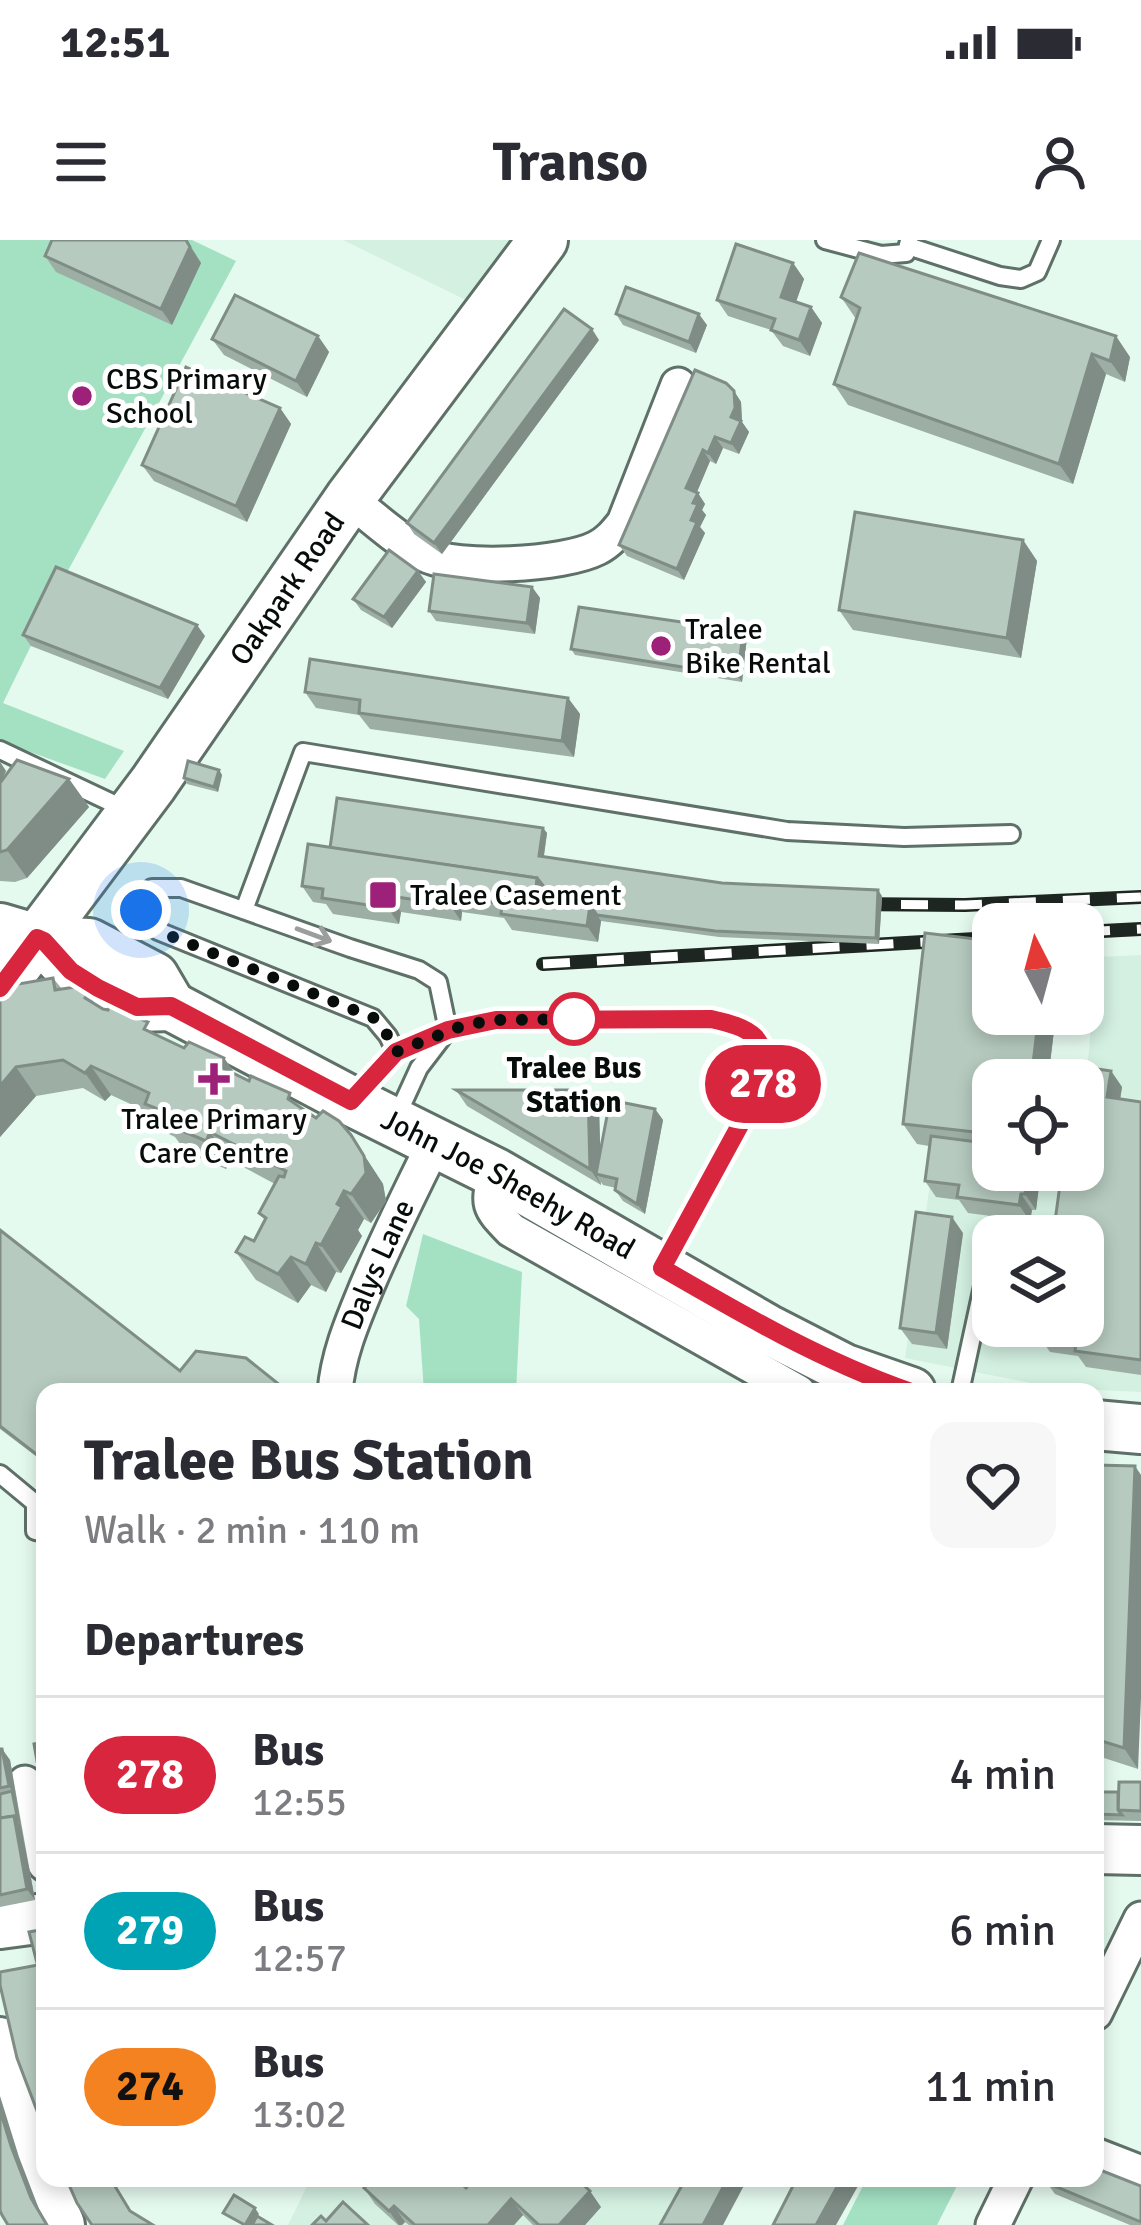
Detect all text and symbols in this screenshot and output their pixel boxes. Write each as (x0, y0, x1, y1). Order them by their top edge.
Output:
text: 12:51 (60, 15, 170, 70)
icon: menu (48, 129, 114, 195)
text: Transo (493, 129, 648, 196)
icon: person (1027, 129, 1093, 195)
place label: CBS Primary School (106, 361, 267, 432)
marker: CBS Primary School (69, 383, 95, 409)
street label: Oakpark Road (222, 505, 353, 673)
place label: Tralee Bike Rental (685, 611, 831, 682)
marker: Tralee Bike Rental (648, 633, 674, 659)
place label: Tralee Casement (410, 877, 622, 914)
marker: Tralee Casement (367, 879, 399, 911)
your location (111, 880, 171, 940)
north arrow (972, 903, 1104, 1035)
map controls (972, 903, 1104, 1347)
one-way arrow (294, 926, 331, 947)
marker: Tralee Bus Station (549, 994, 599, 1044)
line badge: 278 (694, 1045, 832, 1123)
place label: Tralee Bus Station (507, 1050, 641, 1121)
text: 278 (729, 1058, 797, 1109)
button: locate (972, 1059, 1104, 1191)
marker: Tralee Primary Care Centre (198, 1063, 230, 1095)
place label: Tralee Primary Care Centre (121, 1101, 307, 1172)
street label: John Joe Sheehy Road (375, 1101, 641, 1268)
street label: Dalys Lane (333, 1194, 423, 1335)
button: layers (972, 1215, 1104, 1347)
button: heart (930, 1422, 1056, 1548)
text: Tralee Bus Station (84, 1425, 534, 1496)
text: Walk · 2 min · 110 m (84, 1506, 420, 1554)
text: Departures (84, 1613, 304, 1668)
text: Bus (252, 1723, 324, 1778)
text: 4 min (949, 1747, 1056, 1802)
text: 278 (116, 1749, 184, 1800)
text: 12:55 (252, 1778, 347, 1826)
text: Bus (252, 1879, 324, 1934)
text: 6 min (949, 1903, 1056, 1958)
text: 279 (116, 1905, 184, 1956)
text: 12:57 (252, 1934, 347, 1982)
text: Bus (252, 2035, 324, 2090)
text: 11 min (925, 2059, 1056, 2114)
text: 274 (116, 2061, 184, 2112)
text: 13:02 (252, 2090, 347, 2138)

